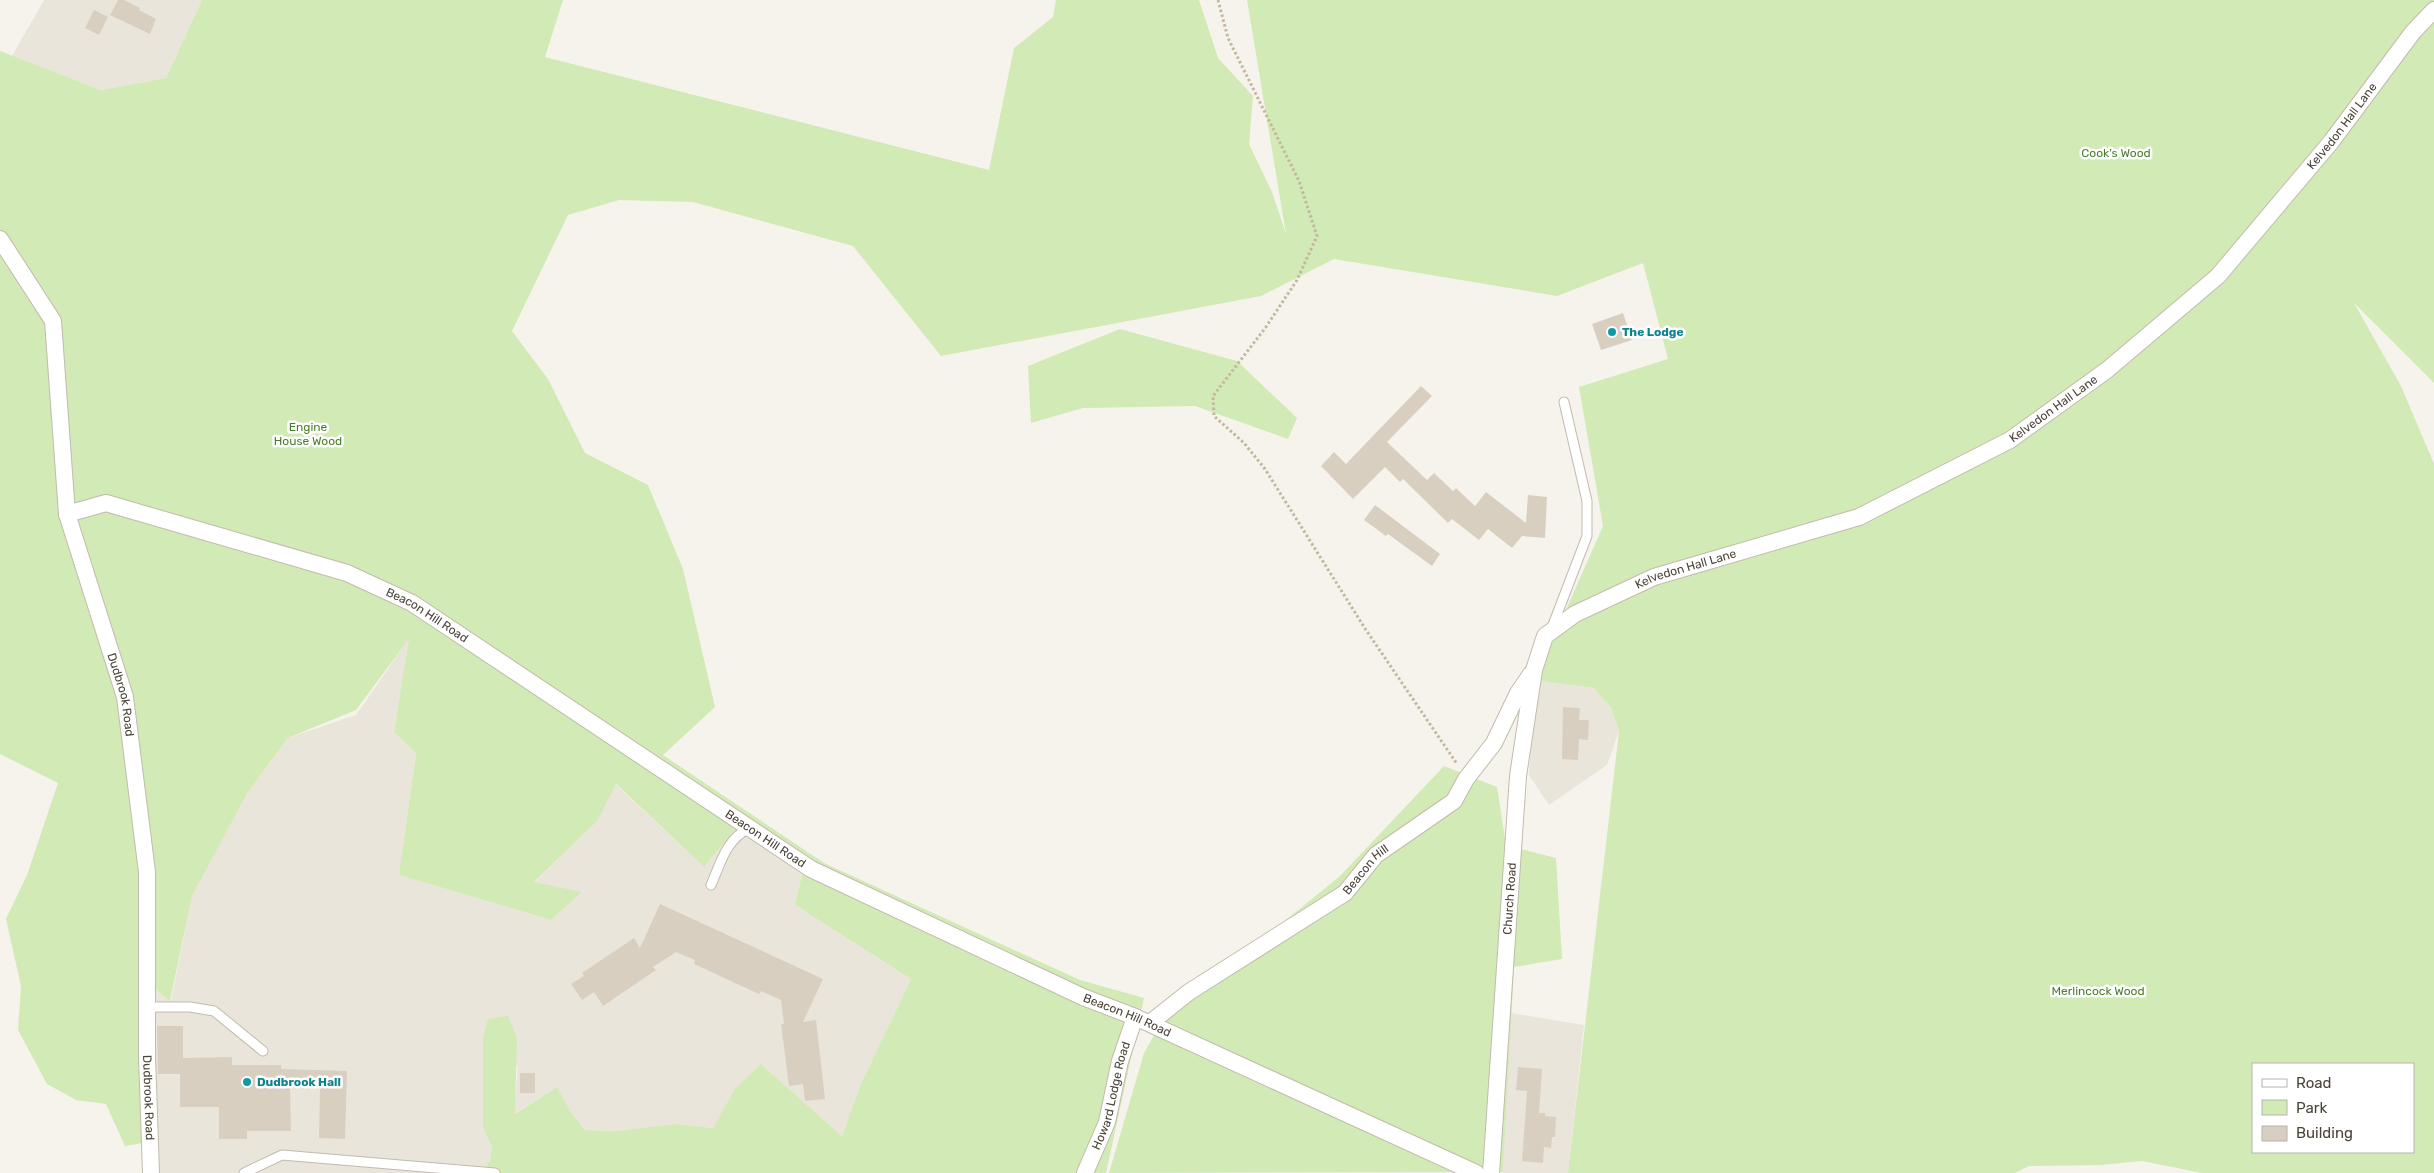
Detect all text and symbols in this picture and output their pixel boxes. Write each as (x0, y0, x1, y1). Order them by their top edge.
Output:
street label: Kelvedon Hall Lane (2304, 80, 2380, 172)
park label: Cook's Wood (2081, 146, 2151, 160)
place label: The Lodge (1622, 325, 1684, 339)
marker: The Lodge (1606, 326, 1618, 338)
street label: Kelvedon Hall Lane (2007, 372, 2101, 445)
park label: Engine House Wood (274, 420, 342, 448)
street label: Kelvedon Hall Lane (1633, 546, 1738, 592)
street label: Beacon Hill Road (384, 585, 471, 645)
street label: Dudbrook Road (104, 651, 137, 737)
street label: Beacon Hill Road (723, 807, 808, 871)
street label: Beacon Hill (1340, 841, 1391, 897)
street label: Church Road (1500, 862, 1519, 935)
park label: Merlincock Wood (2051, 984, 2145, 998)
street label: Beacon Hill Road (1081, 991, 1173, 1040)
street label: Howard Lodge Road (1089, 1040, 1133, 1152)
street label: Dudbrook Road (140, 1055, 157, 1140)
legend (2252, 1063, 2414, 1153)
text: Road (2296, 1074, 2332, 1092)
place label: Dudbrook Hall (257, 1075, 341, 1089)
marker: Dudbrook Hall (241, 1076, 253, 1088)
text: Park (2296, 1099, 2327, 1117)
text: Building (2296, 1124, 2353, 1142)

